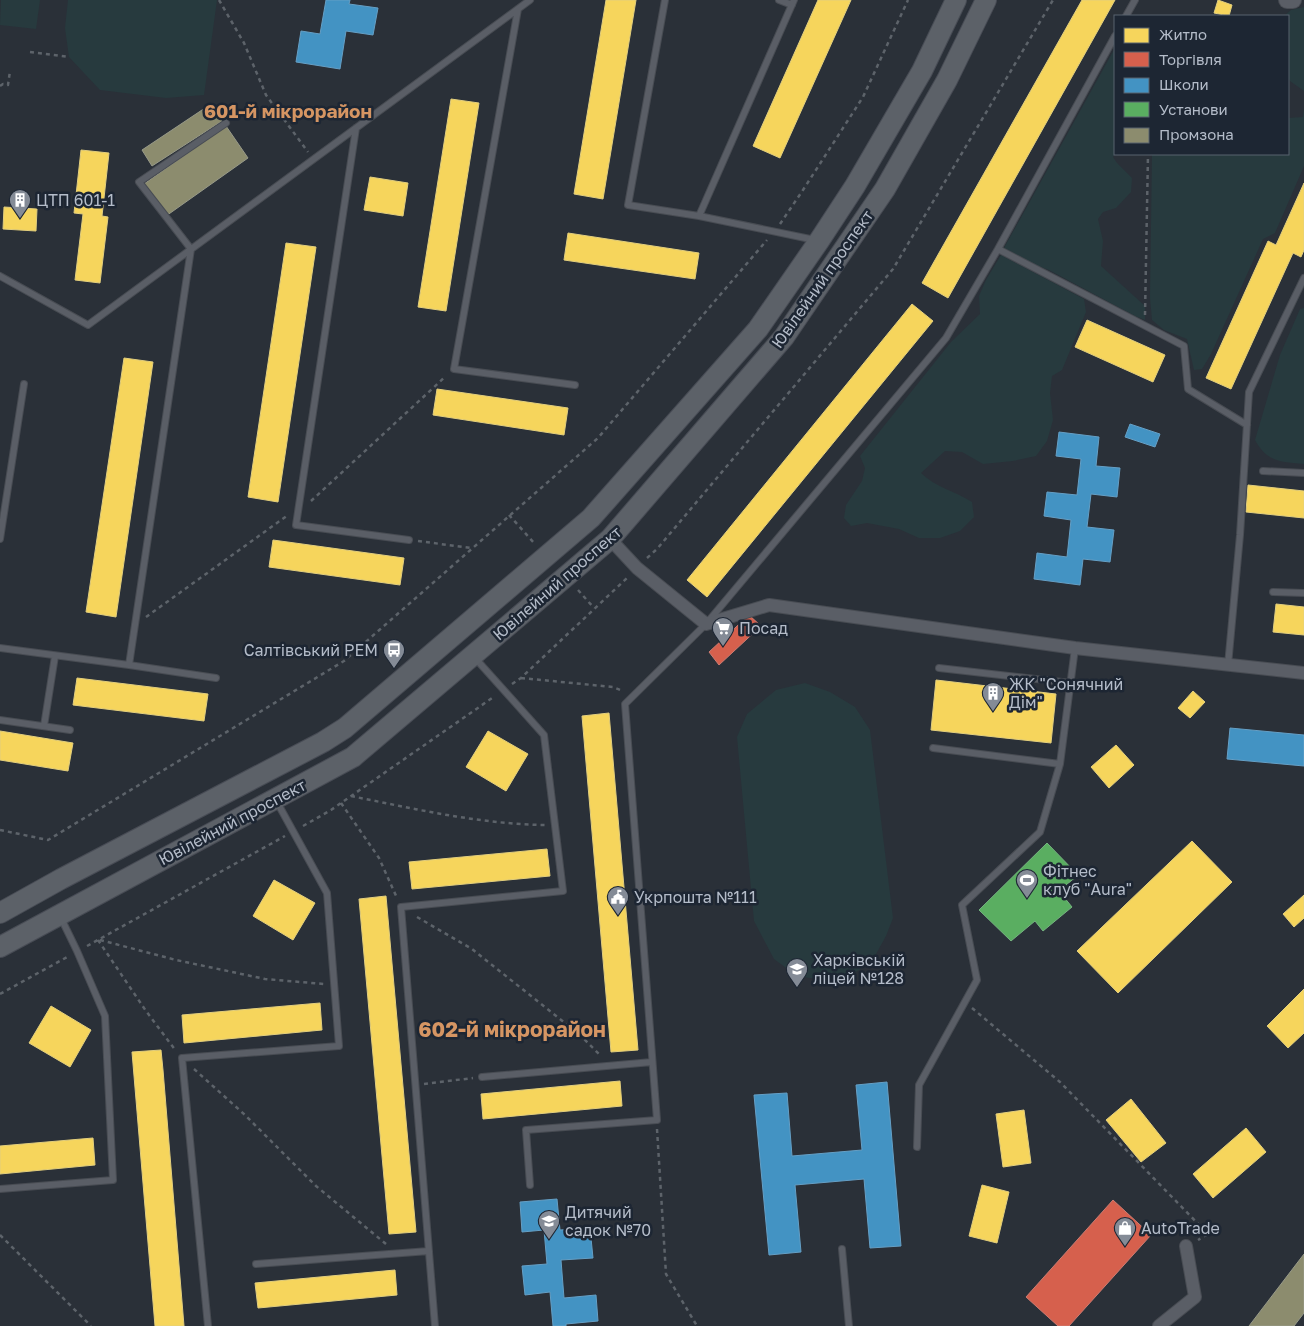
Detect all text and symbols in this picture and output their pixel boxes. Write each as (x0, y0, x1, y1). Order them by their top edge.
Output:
legend (1114, 15, 1289, 155)
text: Житло (1159, 25, 1207, 43)
text: Торгівля (1159, 50, 1222, 68)
text: Школи (1159, 75, 1209, 93)
district label: 601-й мікрорайон (204, 99, 372, 122)
text: Установи (1159, 100, 1228, 118)
text: Промзона (1159, 125, 1234, 143)
building icon: ЦТП 601-1 (8, 188, 32, 219)
place label: ЦТП 601-1 (36, 190, 115, 210)
street label: Ювілейний проспект (767, 206, 877, 352)
street label: Ювілейний проспект (489, 522, 626, 644)
supermarket icon: Посад (711, 616, 735, 647)
place label: Посад (739, 618, 788, 638)
bus stop icon: Салтівський РЕМ (382, 638, 406, 669)
place label: Салтівський РЕМ (244, 640, 378, 660)
place label: ЖК "Сонячний Дім" (1009, 674, 1123, 712)
building icon: ЖК "Сонячний Дім" (981, 681, 1005, 712)
street label: Ювілейний проспект (155, 775, 309, 869)
place label: Фітнес клуб "Aura" (1043, 861, 1132, 899)
sports icon: Фітнес клуб "Aura" (1015, 868, 1039, 899)
public building icon: Укрпошта №111 (606, 885, 630, 916)
place label: Укрпошта №111 (634, 887, 757, 907)
place label: Харківській ліцей №128 (813, 950, 905, 988)
school or university icon: Харківській ліцей №128 (785, 957, 809, 988)
district label: 602-й мікрорайон (418, 1016, 606, 1042)
place label: Дитячий садок №70 (565, 1202, 651, 1240)
school or university icon: Дитячий садок №70 (537, 1209, 561, 1240)
shop icon: AutoTrade (1113, 1216, 1137, 1247)
place label: AutoTrade (1141, 1218, 1220, 1238)

